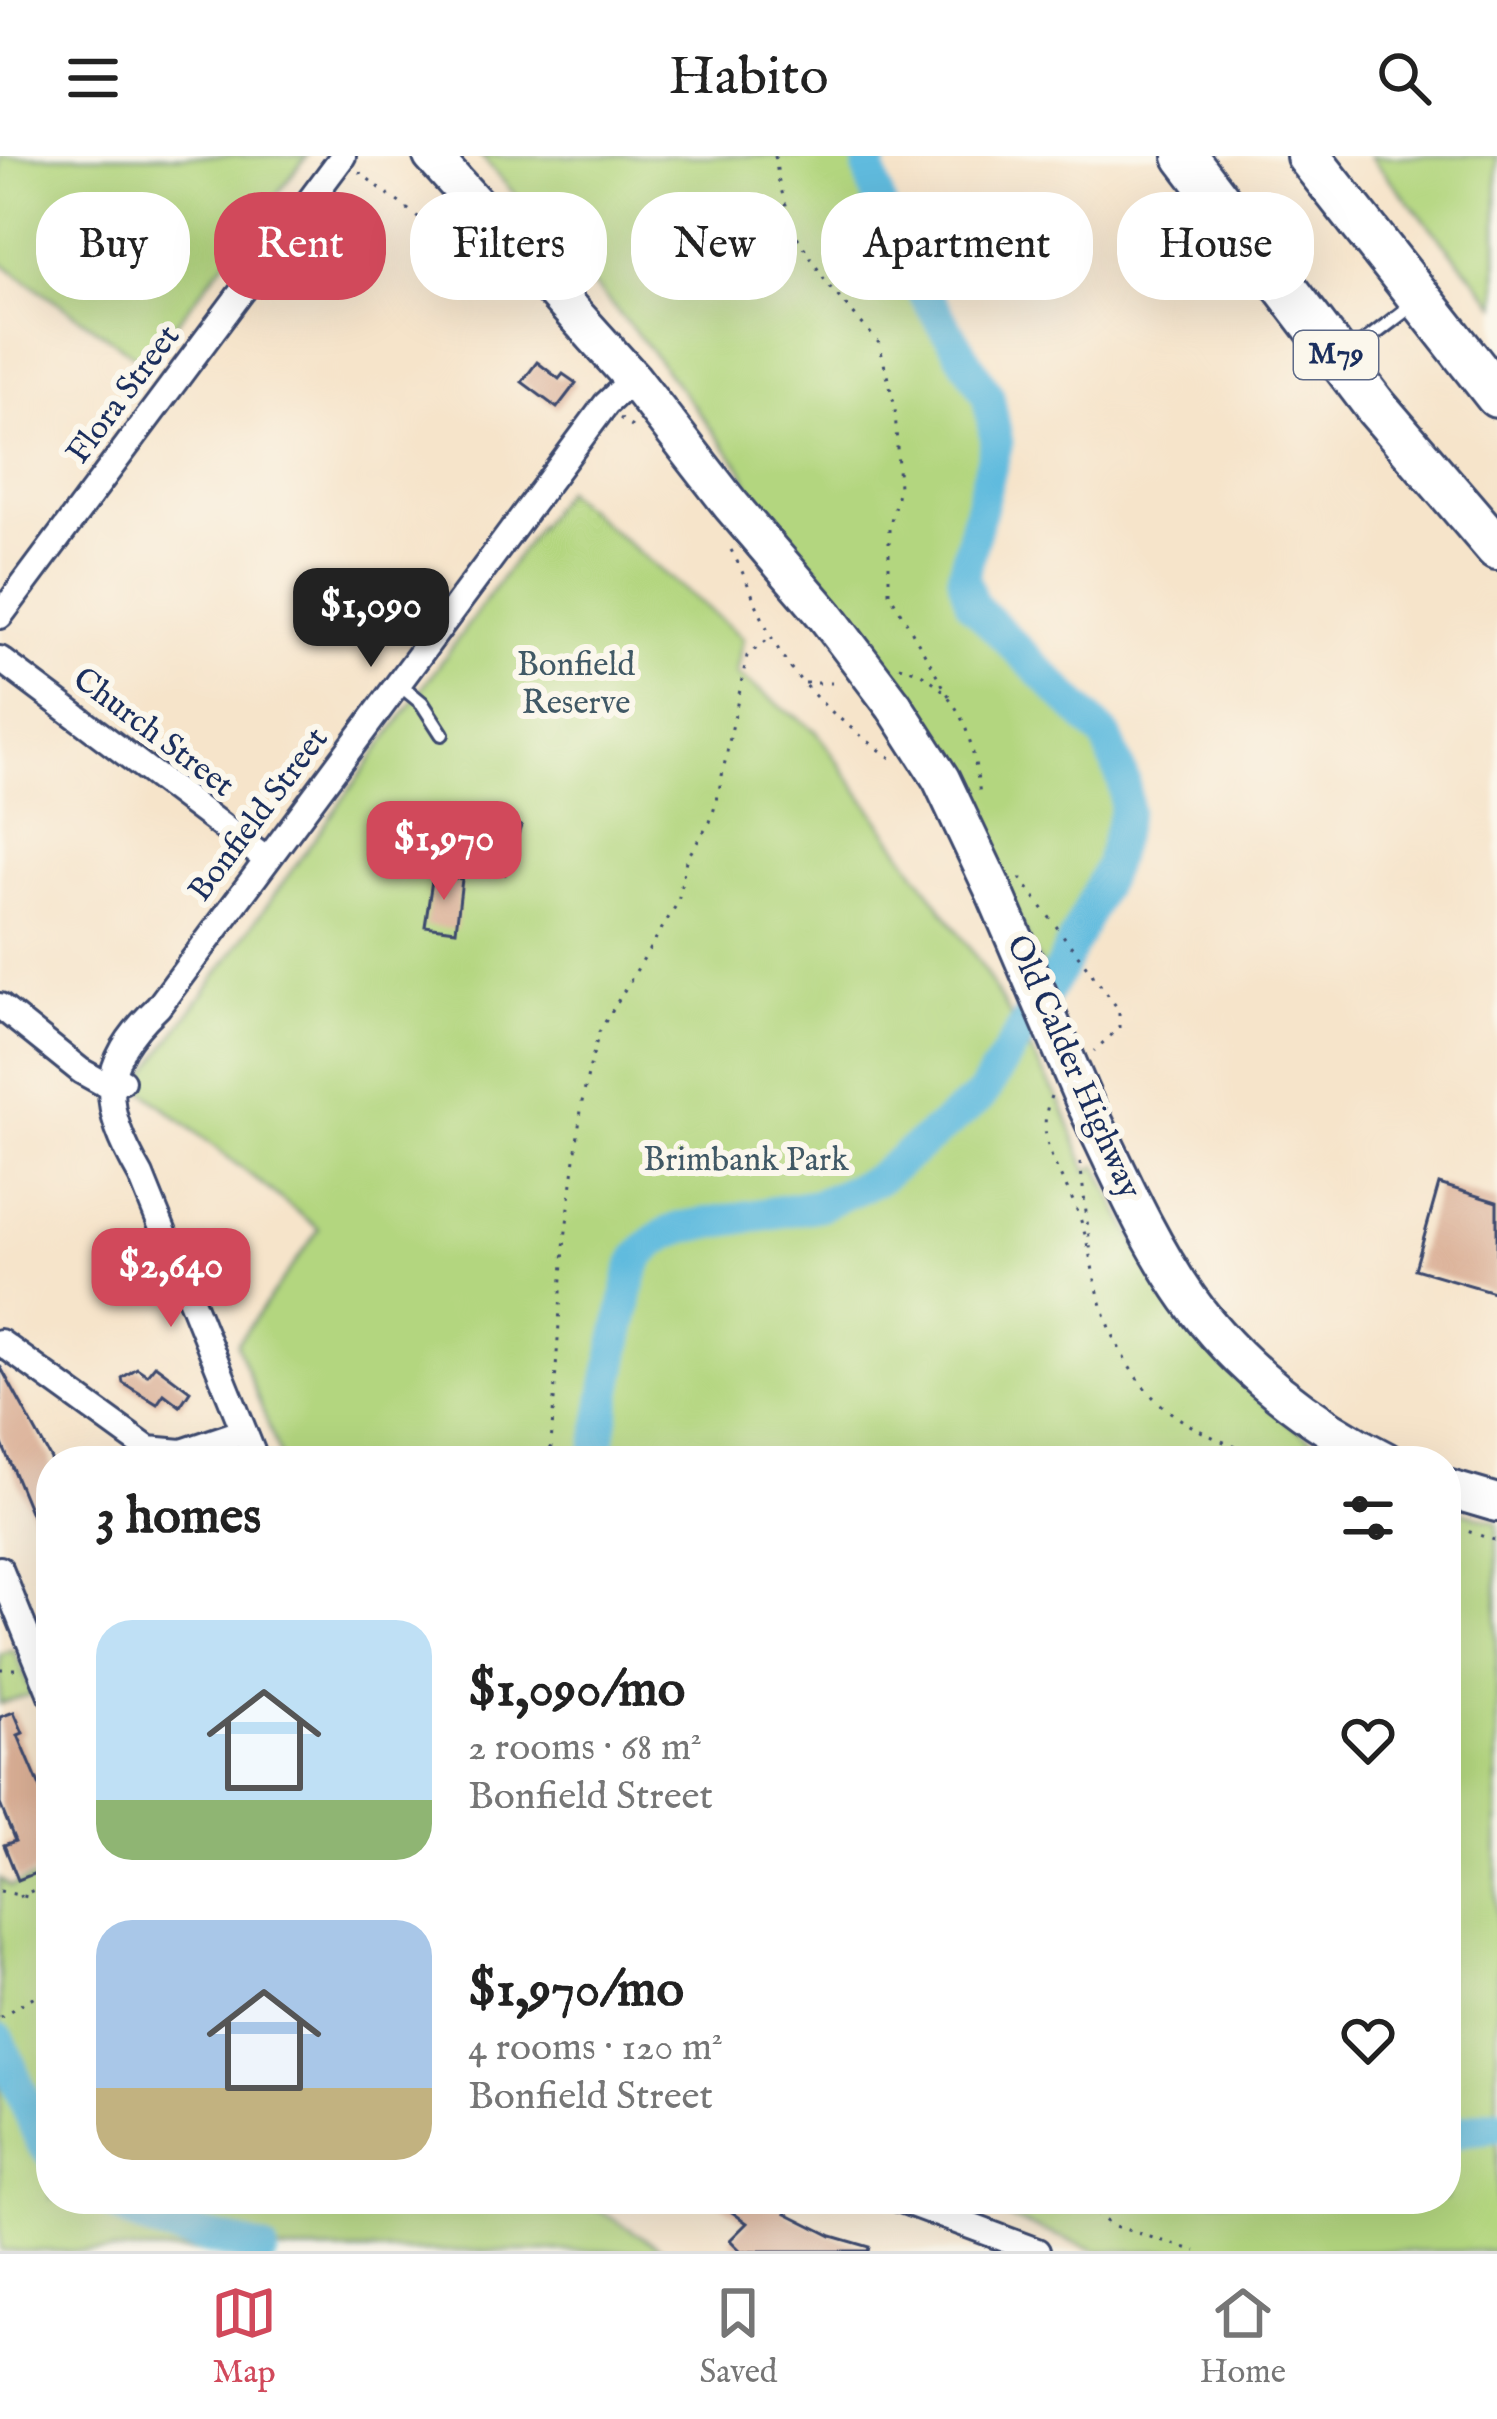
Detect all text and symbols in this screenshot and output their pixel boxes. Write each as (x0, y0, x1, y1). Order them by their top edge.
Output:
text: Habito (668, 44, 829, 113)
icon: menu (60, 45, 126, 111)
icon: search (1371, 45, 1437, 111)
chip: Buy (36, 192, 190, 300)
chip: Rent (214, 192, 386, 300)
chip: Filters (410, 192, 607, 300)
chip: New (631, 192, 797, 300)
chip: Apartment (821, 192, 1093, 300)
chip: House (1117, 192, 1314, 300)
street label: Flora Street (58, 317, 190, 473)
road number: M79 (1294, 331, 1378, 379)
pin: $1,090 (273, 568, 469, 670)
text: $1,090 (320, 582, 422, 631)
park label: Bonfield Reserve (517, 645, 635, 725)
street label: Church Street (64, 659, 242, 807)
street label: Bonfield Street (180, 720, 338, 910)
pin: $1,970 (346, 801, 542, 903)
text: $1,970 (394, 815, 494, 864)
street label: Old Calder Highway (996, 929, 1150, 1206)
park label: Brimbank Park (643, 1140, 849, 1182)
pin: $2,640 (73, 1228, 269, 1330)
text: $2,640 (118, 1242, 224, 1291)
icon: filters (1335, 1485, 1401, 1551)
text: 3 homes (96, 1486, 261, 1551)
text: $1,090/mo (468, 1659, 685, 1724)
icon: home (192, 1668, 336, 1812)
icon: heart (1335, 1707, 1401, 1773)
text: 2 rooms · 68 m² (468, 1724, 702, 1773)
text: Bonfield Street (468, 1773, 713, 1822)
text: $1,970/mo (468, 1959, 684, 2024)
icon: home (192, 1968, 336, 2112)
icon: heart (1335, 2007, 1401, 2073)
text: 4 rooms · 120 m² (468, 2024, 723, 2073)
text: Bonfield Street (468, 2073, 713, 2122)
tab: Map (211, 2280, 277, 2394)
tab: Saved (699, 2280, 777, 2394)
tab: Home (1200, 2280, 1286, 2394)

